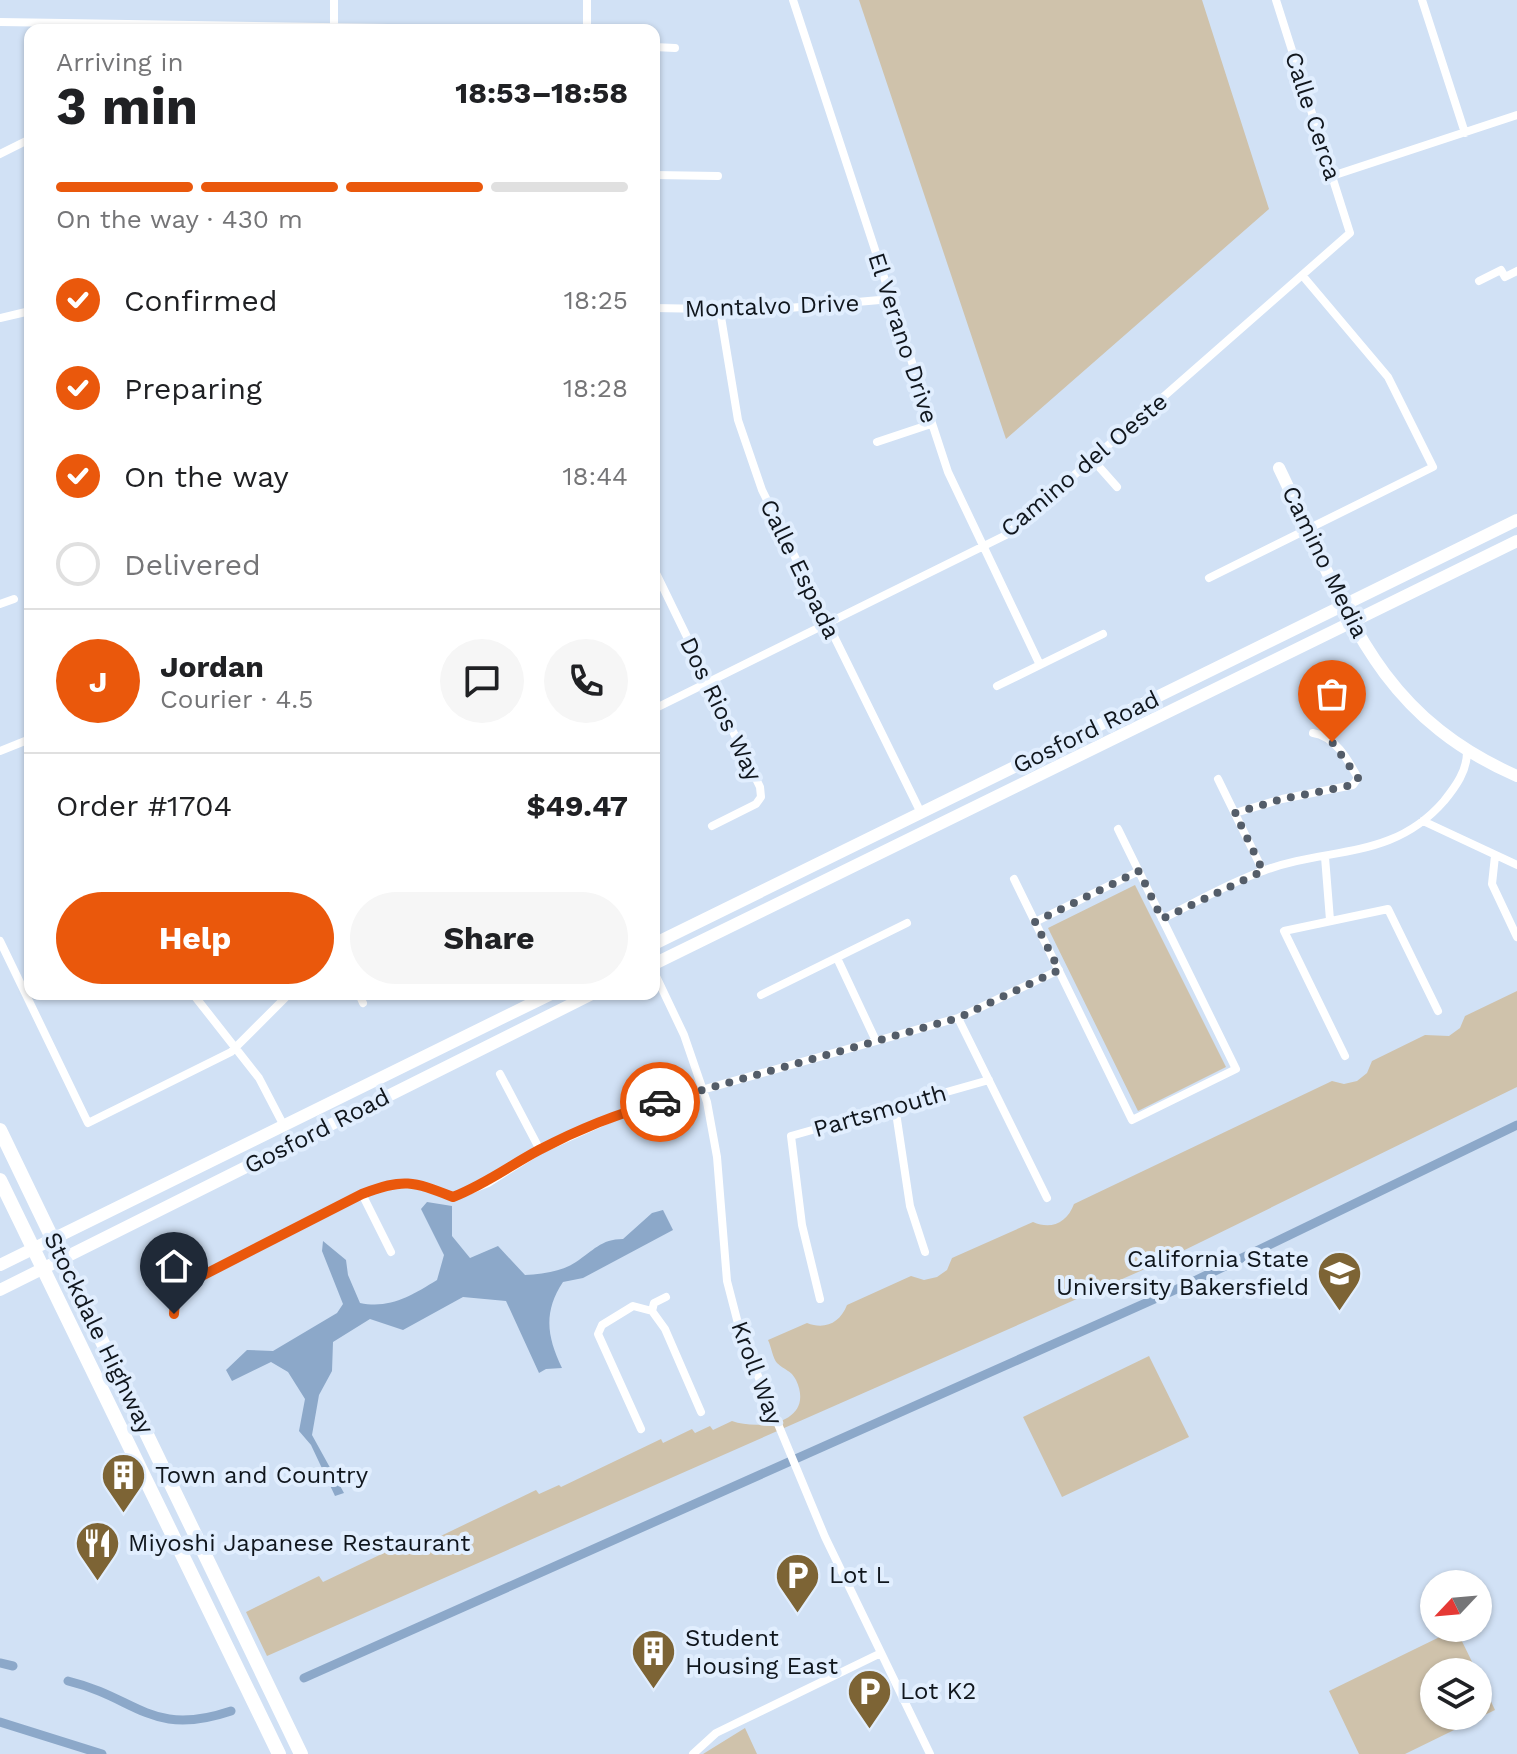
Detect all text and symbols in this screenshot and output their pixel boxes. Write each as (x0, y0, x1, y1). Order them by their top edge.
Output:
text: Arriving in (56, 47, 184, 77)
street label: Calle Cerca (1279, 48, 1347, 184)
text: 18:53–18:58 (455, 75, 628, 110)
text: 3 min (56, 76, 198, 137)
text: On the way · 430 m (56, 204, 303, 234)
street label: El Verano Drive (862, 249, 944, 427)
icon: check (56, 278, 100, 322)
text: Confirmed (124, 283, 278, 318)
text: 18:25 (564, 285, 628, 315)
street label: Montalvo Drive (684, 289, 860, 323)
icon: check (56, 366, 100, 410)
text: Preparing (124, 371, 262, 406)
text: 18:28 (563, 373, 628, 403)
street label: Camino del Oeste (995, 387, 1173, 543)
icon: check (56, 454, 100, 498)
text: On the way (124, 459, 289, 494)
text: 18:44 (562, 461, 628, 491)
street label: Camino Media (1276, 481, 1374, 643)
street label: Calle Espada (754, 495, 846, 643)
text: Delivered (124, 547, 261, 582)
street label: Dos Rios Way (674, 632, 768, 786)
button: chat (440, 639, 524, 723)
button: phone (544, 639, 628, 723)
text: Jordan (160, 649, 264, 684)
pin (1298, 660, 1366, 742)
text: J (89, 664, 107, 699)
icon: bag (1310, 672, 1354, 716)
text: Courier · 4.5 (160, 684, 313, 714)
street label: Gosford Road (1008, 685, 1164, 779)
text: Order #1704 (56, 788, 232, 823)
text: $49.47 (526, 788, 628, 823)
button: Help (56, 892, 334, 984)
button: Share (350, 892, 628, 984)
courier (620, 1062, 700, 1142)
street label: Partsmouth (810, 1079, 950, 1143)
icon: car (638, 1080, 682, 1124)
street label: Gosford Road (240, 1082, 394, 1180)
street label: Stockdale Highway (38, 1228, 160, 1439)
pin (140, 1232, 208, 1314)
icon: home (152, 1244, 196, 1288)
place label: California State University Bakersfield (1056, 1245, 1309, 1301)
school or university icon: California State University Bakersfield (1316, 1249, 1364, 1312)
street label: Kroll Way (725, 1317, 789, 1429)
building icon: Town and Country (100, 1451, 148, 1514)
place label: Town and Country (155, 1461, 369, 1489)
restaurant icon: Miyoshi Japanese Restaurant (73, 1519, 121, 1582)
place label: Miyoshi Japanese Restaurant (128, 1529, 470, 1557)
parking icon: Lot L (774, 1551, 822, 1614)
place label: Lot L (829, 1561, 890, 1589)
north arrow (1420, 1570, 1492, 1642)
map controls (1420, 1570, 1492, 1730)
place label: Student Housing East (685, 1624, 838, 1680)
building icon: Student Housing East (630, 1628, 678, 1691)
button: layers (1420, 1658, 1492, 1730)
parking icon: Lot K2 (845, 1667, 893, 1730)
place label: Lot K2 (900, 1677, 976, 1705)

